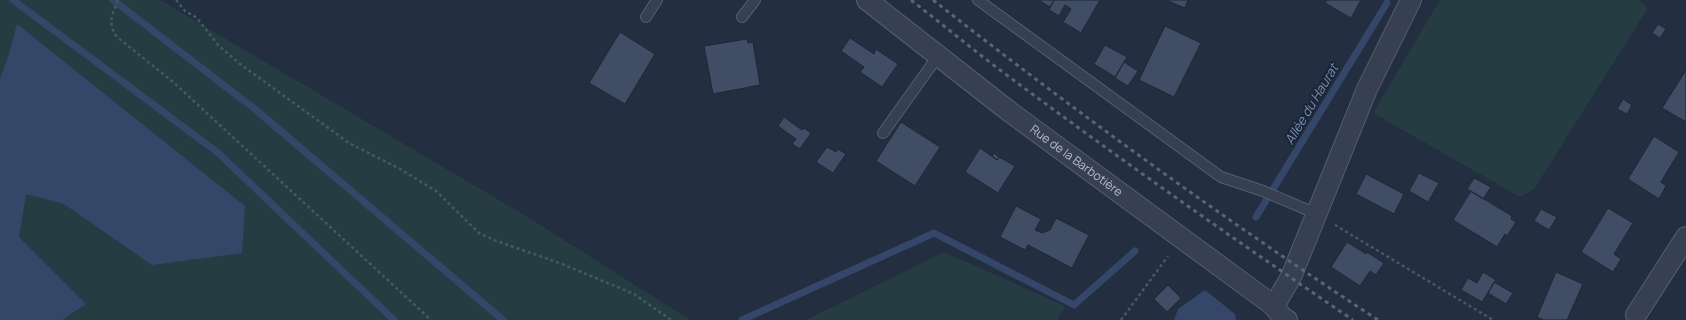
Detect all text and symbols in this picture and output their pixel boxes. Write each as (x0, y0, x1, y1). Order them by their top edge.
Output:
water label: Allée du Haurat (1280, 59, 1343, 148)
street label: Rue de la Barbotière (1027, 121, 1126, 200)

